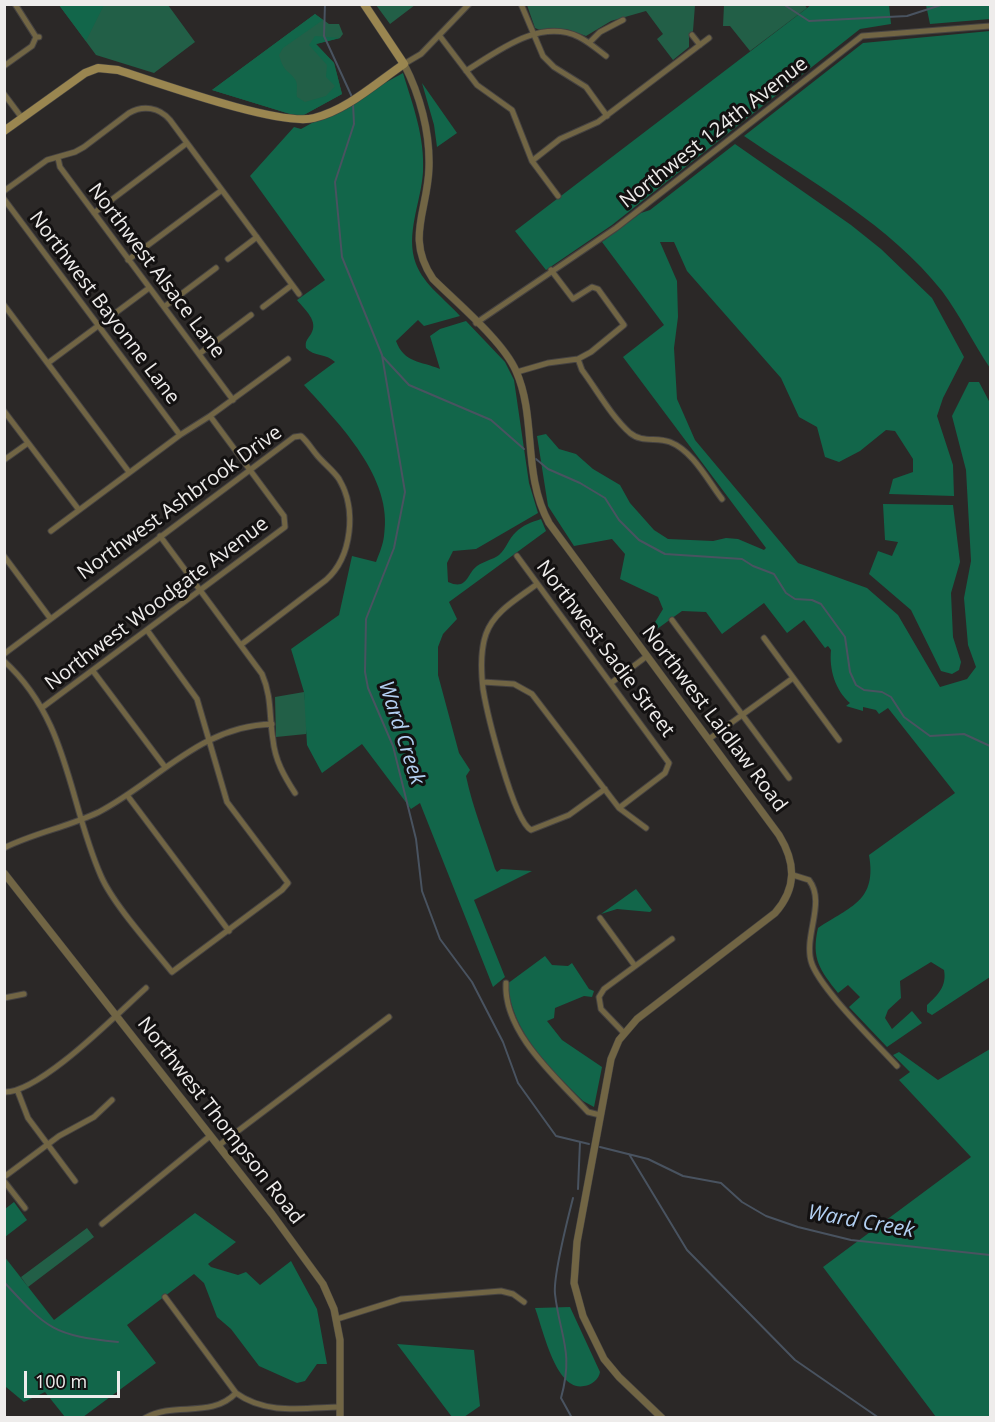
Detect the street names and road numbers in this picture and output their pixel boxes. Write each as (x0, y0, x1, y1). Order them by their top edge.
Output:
street label: Northwest 124th Avenue (615, 52, 813, 214)
street label: Northwest Alsace Lane (82, 179, 230, 363)
street label: Northwest Bayonne Lane (24, 207, 184, 409)
street label: Northwest Ashbrook Drive (73, 421, 287, 585)
street label: Northwest Woodgate Avenue (41, 512, 273, 696)
street label: Northwest Sadie Street (531, 556, 679, 742)
street label: Northwest Laidlaw Road (636, 621, 792, 817)
street label: Northwest Thompson Road (132, 1013, 308, 1229)

